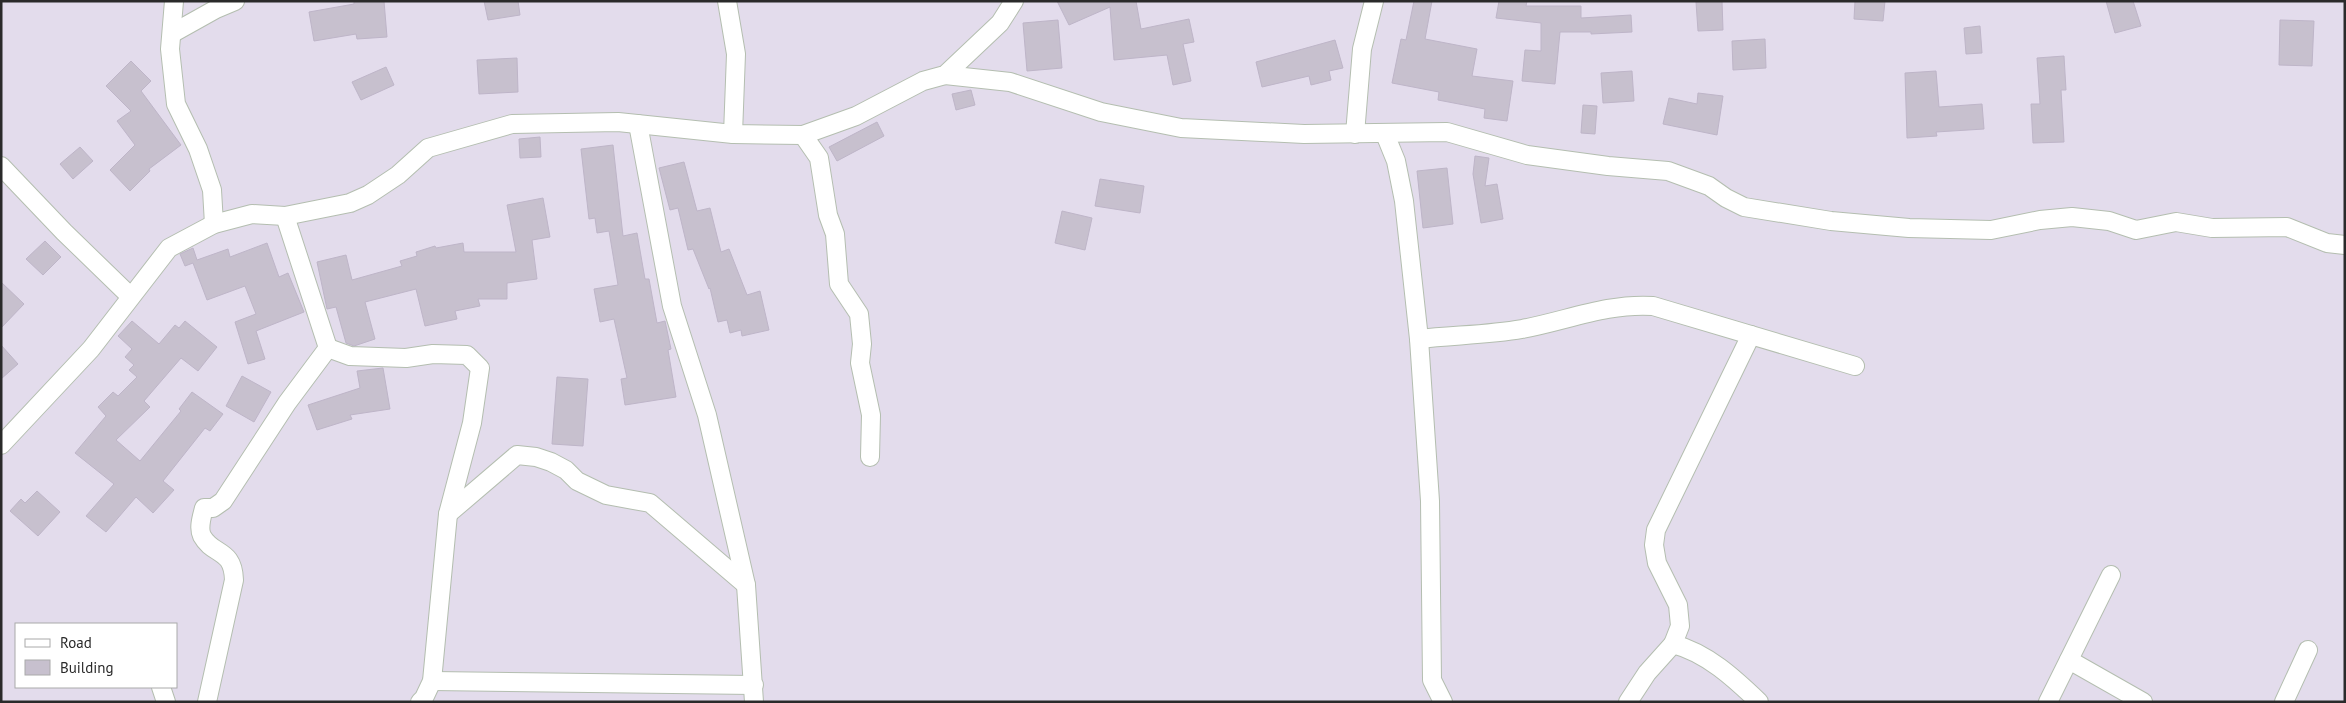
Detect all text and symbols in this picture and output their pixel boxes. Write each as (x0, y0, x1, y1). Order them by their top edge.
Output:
legend (15, 623, 178, 688)
text: Road (60, 633, 92, 652)
text: Building (60, 658, 114, 677)

